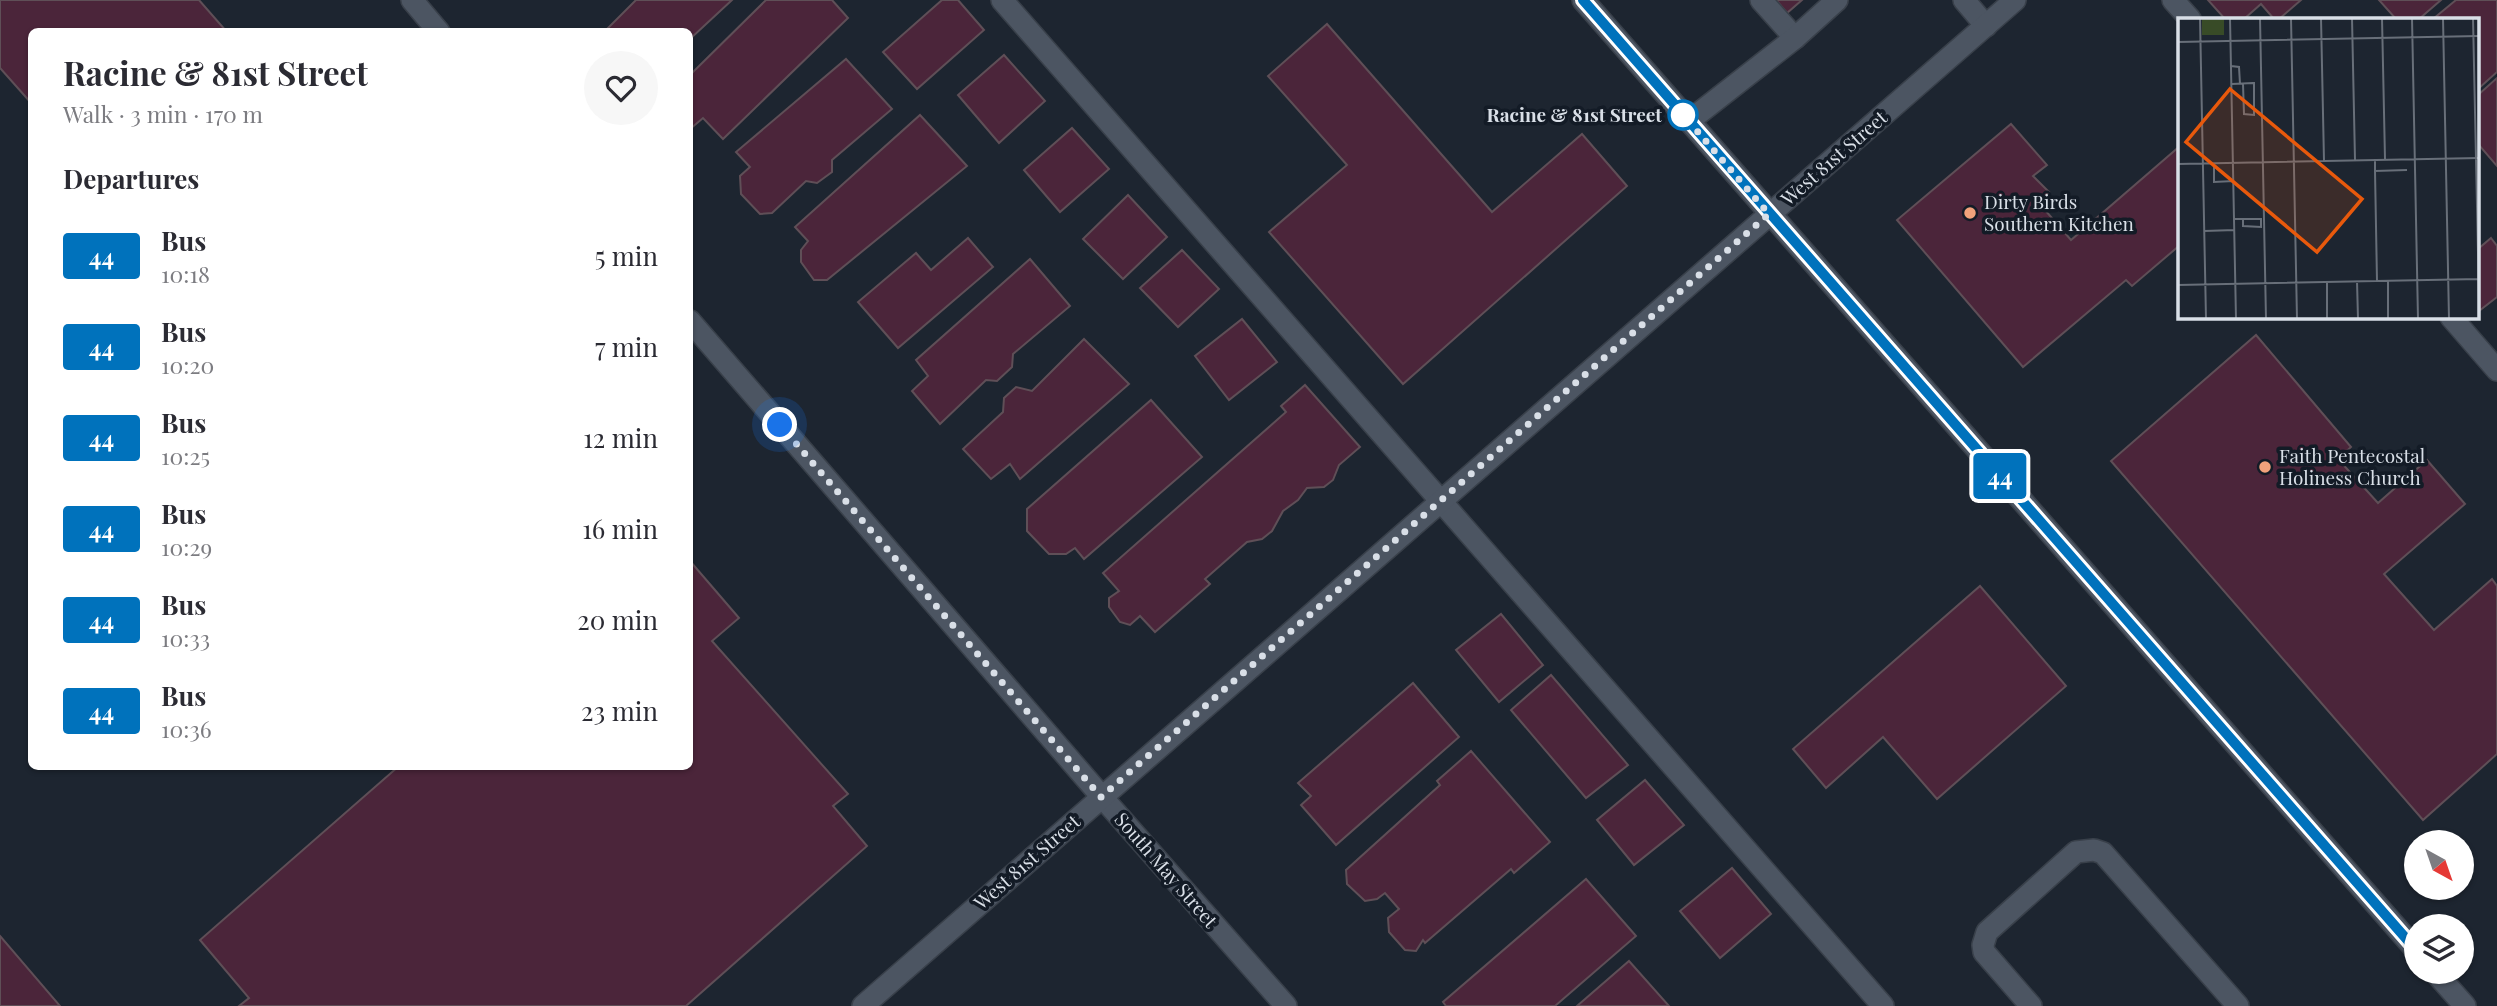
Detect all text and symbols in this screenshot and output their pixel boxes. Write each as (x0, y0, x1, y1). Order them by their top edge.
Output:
inset map (2178, 18, 2480, 318)
text: Racine & 81st Street (63, 50, 368, 94)
button: heart (584, 51, 658, 125)
text: Walk · 3 min · 170 m (63, 98, 263, 129)
marker: Racine & 81st Street (1668, 100, 1698, 130)
place label: Racine & 81st Street (1487, 101, 1662, 127)
street label: West 81st Street (1774, 104, 1892, 211)
text: Departures (63, 161, 199, 196)
place label: Dirty Birds Southern Kitchen (1984, 188, 2135, 236)
marker: Dirty Birds Southern Kitchen (1962, 205, 1978, 221)
text: Bus (161, 223, 206, 258)
text: 5 min (595, 238, 658, 273)
text: 44 (89, 240, 114, 272)
text: 10:18 (161, 258, 210, 289)
text: Bus (161, 314, 206, 349)
text: 7 min (595, 329, 658, 364)
text: 44 (89, 331, 114, 363)
text: 10:20 (161, 349, 214, 380)
text: Bus (161, 405, 206, 440)
your location (762, 407, 797, 442)
text: 12 min (583, 420, 658, 455)
text: 44 (89, 422, 114, 454)
text: 10:25 (161, 440, 210, 471)
place label: Faith Pentecostal Holiness Church (2279, 442, 2426, 490)
line badge: 44 (1968, 453, 2032, 499)
marker: Faith Pentecostal Holiness Church (2257, 459, 2273, 475)
text: 44 (1987, 460, 2013, 492)
text: Bus (161, 496, 206, 531)
text: 16 min (582, 511, 658, 546)
text: 44 (89, 513, 114, 545)
text: 10:29 (161, 531, 212, 562)
text: Bus (161, 587, 206, 622)
text: 20 min (577, 602, 658, 637)
text: 44 (89, 604, 114, 636)
text: 10:33 (161, 622, 210, 653)
text: Bus (161, 678, 206, 713)
text: 23 min (581, 693, 658, 728)
text: 44 (89, 695, 114, 727)
text: 10:36 (161, 713, 212, 744)
street label: South May Street (1109, 806, 1224, 933)
street label: West 81st Street (967, 808, 1085, 915)
north arrow (2404, 830, 2474, 900)
map controls (2404, 830, 2474, 984)
button: layers (2404, 914, 2474, 984)

